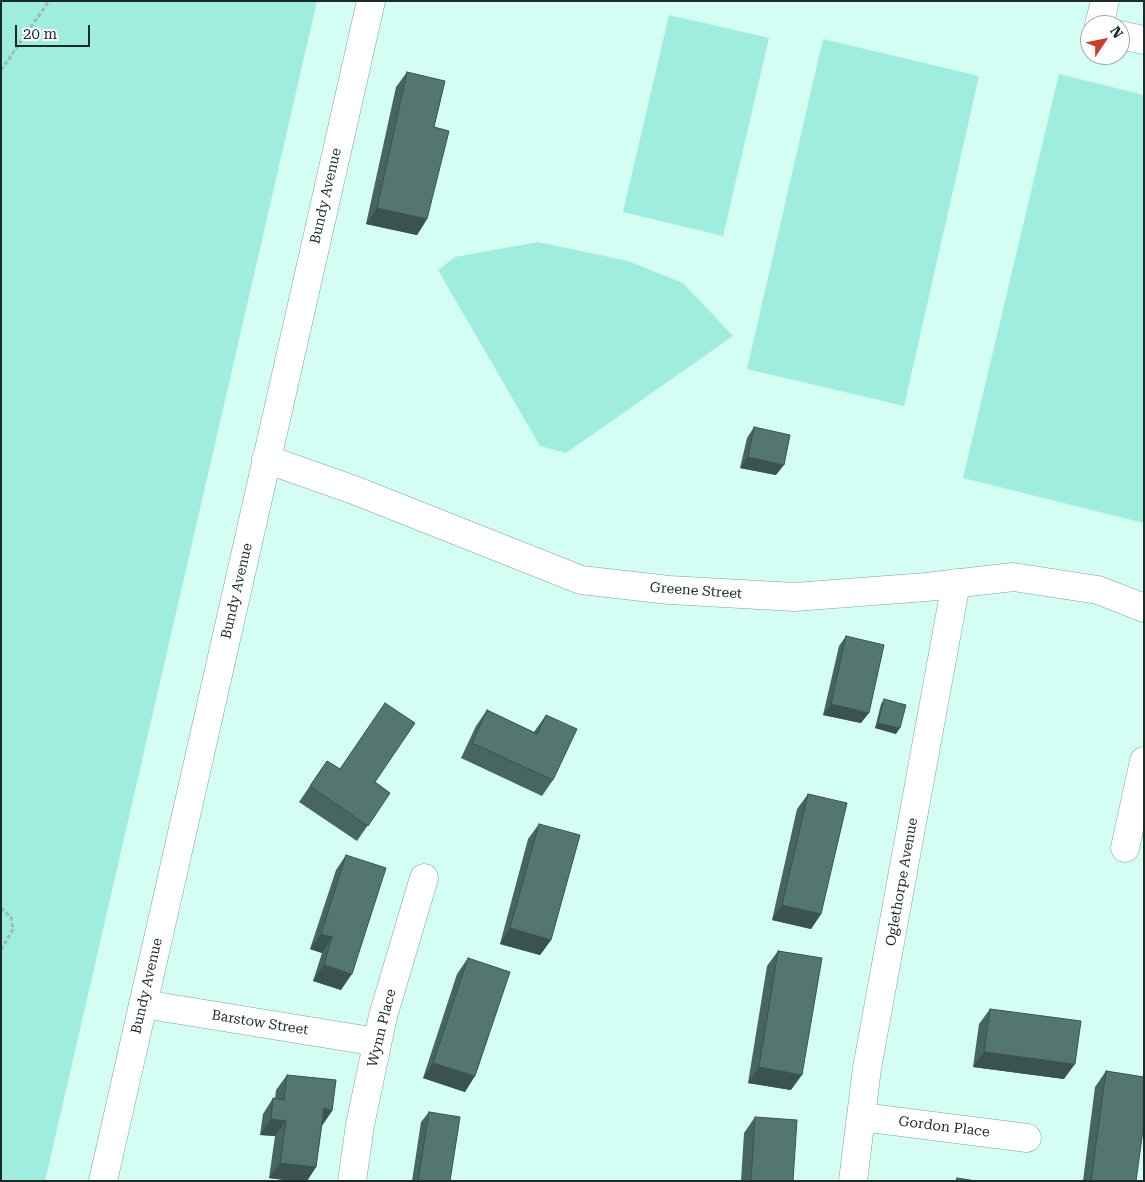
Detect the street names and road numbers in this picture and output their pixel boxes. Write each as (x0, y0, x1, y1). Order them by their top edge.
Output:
street label: Bundy Avenue (307, 146, 345, 246)
street label: Bundy Avenue (218, 541, 256, 641)
street label: Greene Street (649, 579, 743, 603)
street label: Oglethorpe Avenue (882, 816, 922, 948)
street label: Bundy Avenue (128, 936, 166, 1036)
street label: Wynn Place (364, 987, 400, 1069)
street label: Barstow Street (210, 1007, 310, 1039)
street label: Gordon Place (897, 1113, 991, 1141)

